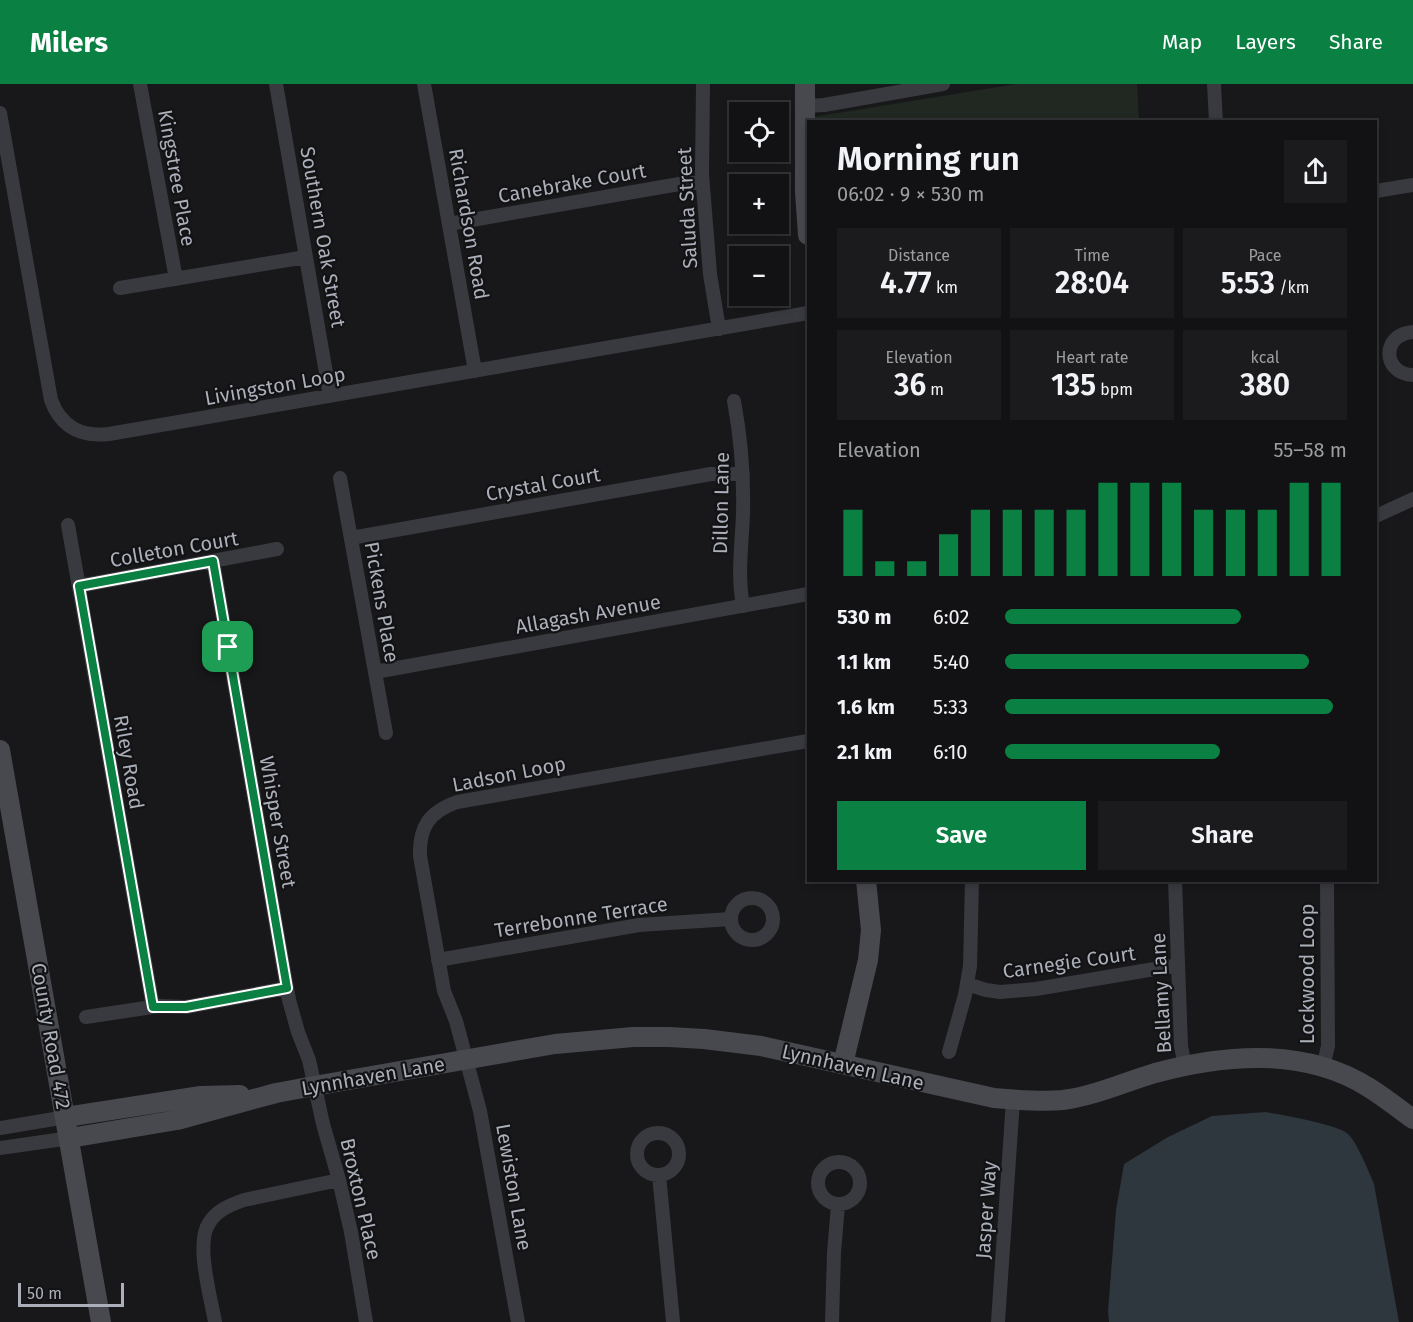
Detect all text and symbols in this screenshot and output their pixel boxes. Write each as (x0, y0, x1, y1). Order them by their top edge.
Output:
text: Milers (30, 26, 108, 59)
text: Map (1162, 29, 1202, 55)
text: Layers (1235, 29, 1296, 55)
text: Share (1329, 29, 1383, 55)
map controls (729, 102, 789, 306)
button: locate (729, 102, 789, 162)
street label: Kingstree Place (153, 108, 201, 248)
text: Morning run (837, 139, 1020, 179)
button: share (1284, 140, 1347, 203)
street label: Southern Oak Street (295, 145, 351, 330)
street label: Saluda Street (672, 146, 702, 269)
street label: Richardson Road (444, 147, 494, 301)
street label: Canebrake Court (496, 158, 649, 208)
button: + (729, 174, 789, 234)
text: 06:02 · 9 × 530 m (837, 182, 984, 206)
button: − (729, 246, 789, 306)
text: Distance (888, 246, 950, 265)
text: Time (1074, 246, 1110, 265)
text: Pace (1248, 246, 1282, 265)
text: 4.77 (880, 265, 932, 301)
text: 28:04 (1055, 265, 1129, 301)
text: 5:53 (1221, 265, 1275, 301)
text: km (932, 278, 958, 297)
text: /km (1275, 278, 1309, 297)
text: Elevation (885, 348, 953, 367)
text: Heart rate (1056, 348, 1128, 367)
text: kcal (1251, 348, 1279, 367)
street label: Livingston Loop (203, 362, 347, 410)
text: 36 (894, 367, 926, 403)
text: 135 (1051, 367, 1096, 403)
text: 380 (1240, 367, 1290, 403)
text: m (926, 380, 944, 399)
text: bpm (1096, 380, 1133, 399)
text: Elevation (837, 438, 921, 462)
text: 55–58 m (1273, 438, 1347, 462)
street label: Dillon Lane (708, 452, 734, 554)
street label: Crystal Court (484, 462, 603, 506)
street label: Colleton Court (108, 526, 241, 572)
street label: Pickens Place (360, 540, 404, 664)
street label: Allagash Avenue (513, 589, 663, 639)
text: 530 m (837, 605, 891, 629)
text: 6:02 (933, 605, 969, 629)
pin (202, 621, 253, 672)
icon: arrive (211, 630, 244, 663)
text: 1.1 km (837, 650, 891, 674)
text: 5:40 (933, 650, 970, 674)
text: 1.6 km (837, 695, 895, 719)
text: 5:33 (933, 695, 968, 719)
street label: Riley Road (109, 713, 149, 811)
text: 2.1 km (837, 740, 892, 764)
text: 6:10 (933, 740, 967, 764)
street label: Ladson Loop (450, 751, 568, 797)
street label: Whisper Street (255, 754, 302, 890)
button: Save (837, 801, 1086, 870)
button: Share (1098, 801, 1347, 870)
street label: Terrebonne Terrace (493, 891, 669, 943)
street label: Lockwood Loop (1295, 904, 1319, 1044)
street label: Bellamy Lane (1146, 932, 1176, 1054)
street label: Carnegie Court (1001, 941, 1138, 983)
street label: County Road 472 (26, 961, 76, 1111)
street label: Lynnhaven Lane (780, 1039, 926, 1095)
street label: Lynnhaven Lane (299, 1052, 447, 1100)
street label: Lewiston Lane (491, 1122, 537, 1252)
street label: Broxton Place (335, 1136, 387, 1262)
street label: Jasper Way (971, 1160, 1001, 1260)
scale bar (18, 1280, 124, 1308)
text: 50 m (27, 1284, 62, 1303)

